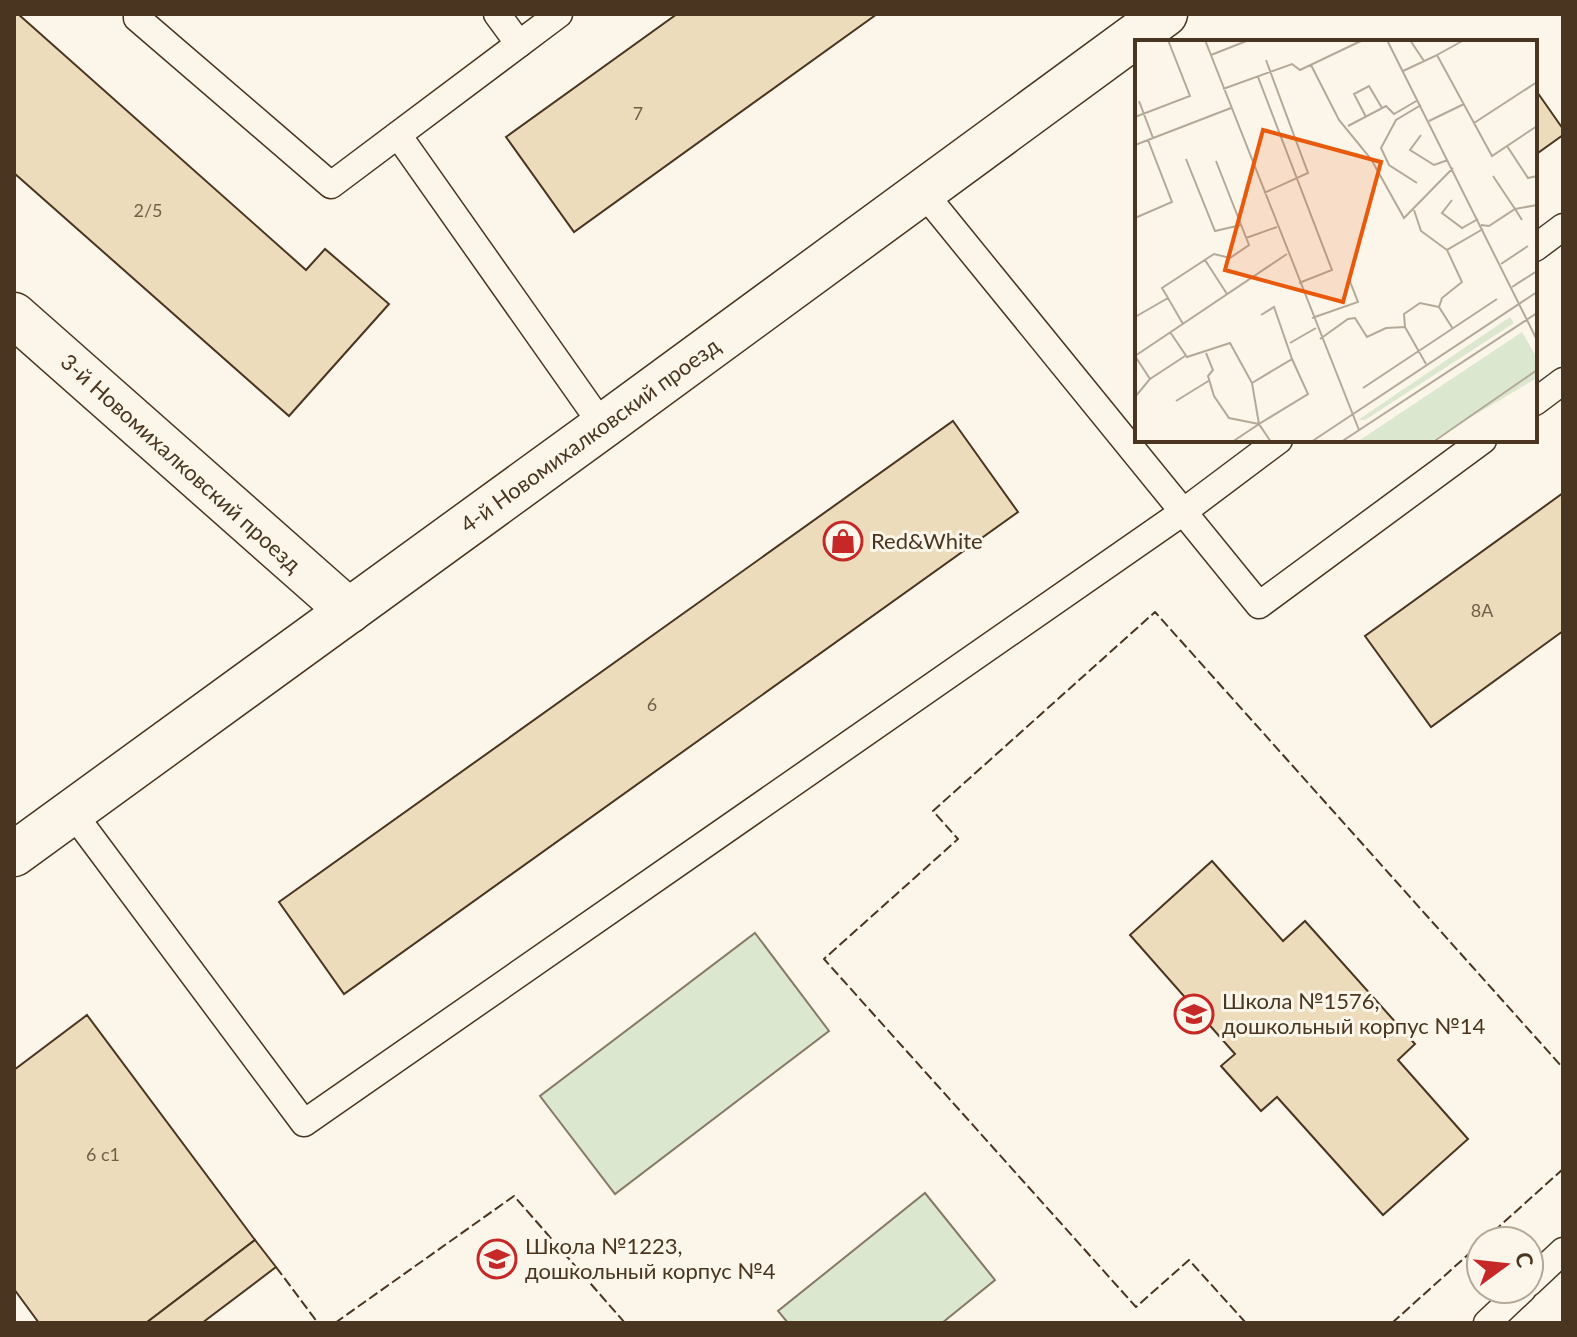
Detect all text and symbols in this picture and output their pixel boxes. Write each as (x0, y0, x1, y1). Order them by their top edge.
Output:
inset map (1135, 40, 1537, 442)
house number: 7 (633, 102, 643, 124)
house number: 2/5 (133, 199, 163, 221)
street label: 4-й Новомихалковский проезд (455, 331, 725, 538)
street label: 3-й Новомихалковский проезд (56, 348, 307, 578)
shop icon: Red&White (822, 520, 864, 562)
place label: Red&White (871, 527, 983, 554)
house number: 8А (1471, 599, 1494, 621)
house number: 6 (647, 693, 657, 715)
place label: Школа №1576, дошкольный корпус №14 (1222, 987, 1486, 1039)
school or university icon: Школа №1576, дошкольный корпус №14 (1173, 993, 1215, 1035)
house number: 6 с1 (86, 1143, 120, 1165)
north arrow (1465, 1225, 1545, 1305)
place label: Школа №1223, дошкольный корпус №4 (525, 1232, 776, 1284)
school or university icon: Школа №1223, дошкольный корпус №4 (476, 1238, 518, 1280)
text: С (1510, 1249, 1540, 1271)

